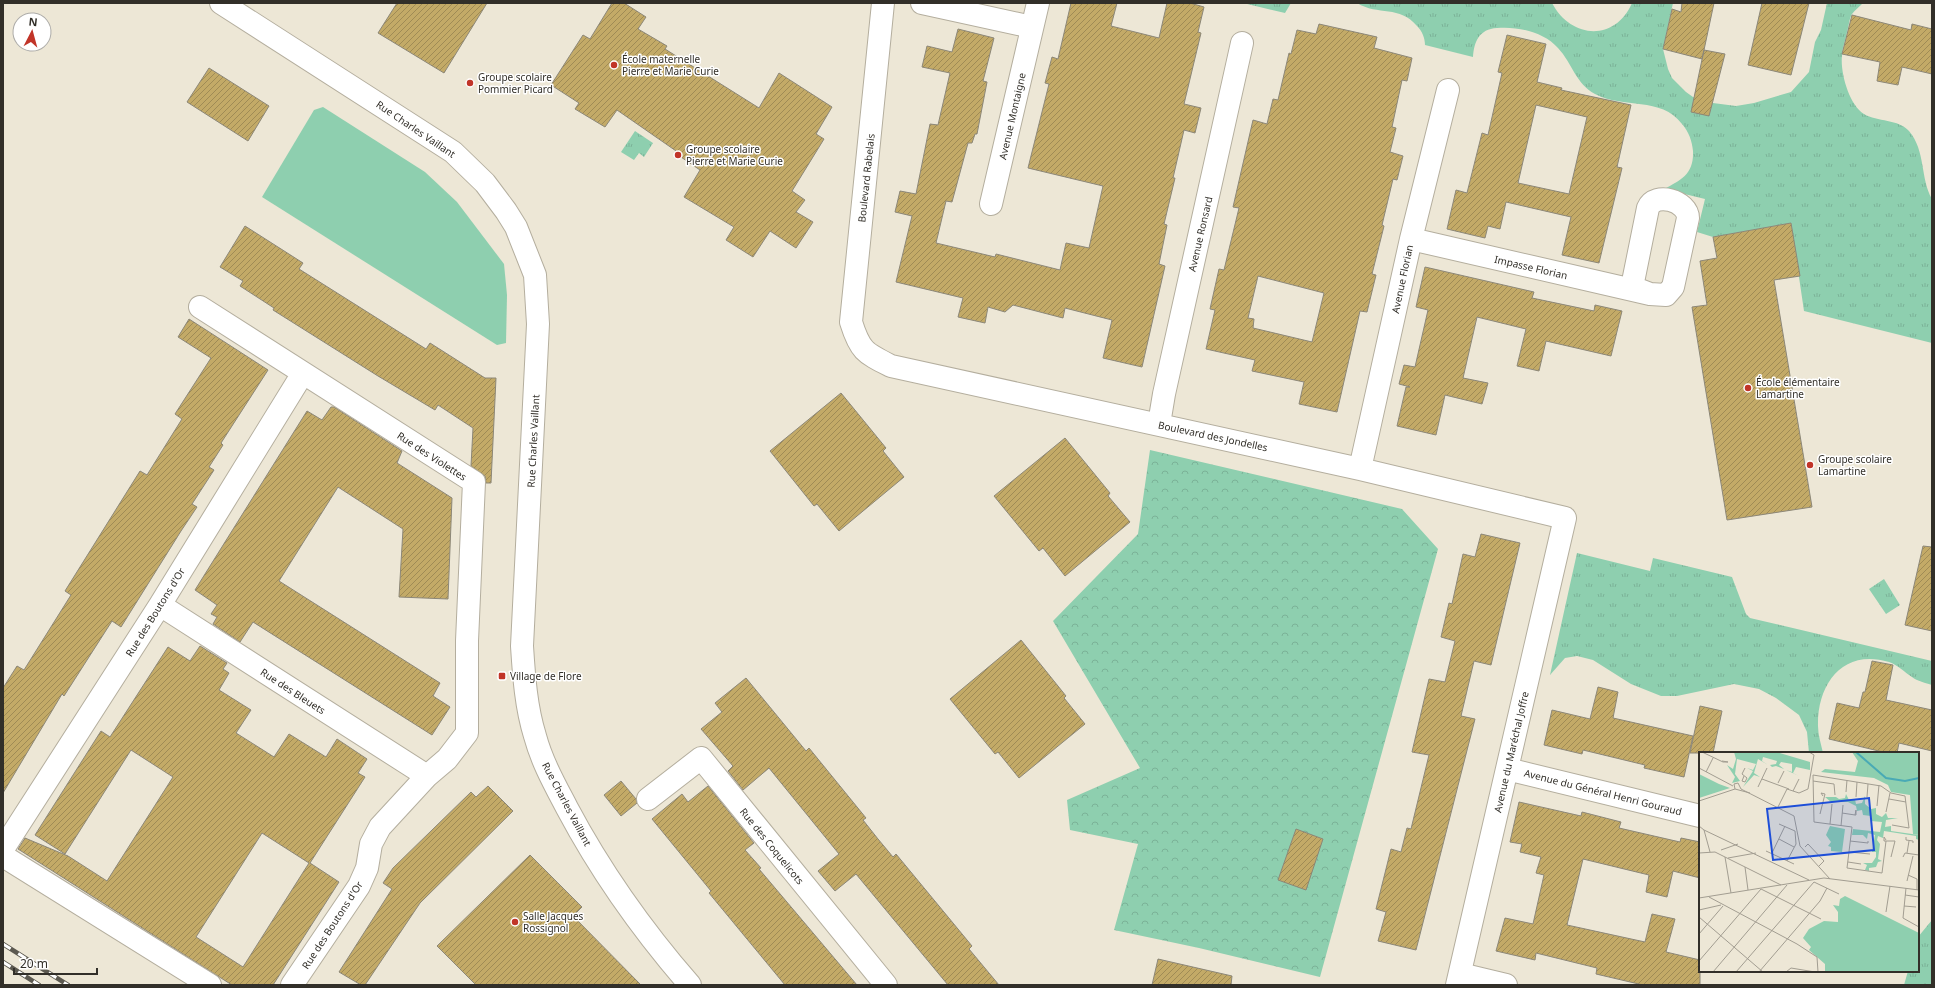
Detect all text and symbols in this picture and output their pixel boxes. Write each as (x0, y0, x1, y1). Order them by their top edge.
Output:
north arrow (12, 12, 52, 52)
text: N (28, 14, 38, 29)
place label: École maternelle Pierre et Marie Curie (622, 52, 719, 78)
marker: École maternelle Pierre et Marie Curie (609, 60, 619, 70)
place label: Groupe scolaire Pommier Picard (478, 70, 553, 96)
street label: Avenue Montaigne (995, 71, 1029, 161)
marker: Groupe scolaire Pommier Picard (465, 78, 475, 88)
street label: Rue Charles Vaillant (374, 97, 459, 161)
street label: Boulevard Rabelais (854, 133, 878, 223)
place label: Groupe scolaire Pierre et Marie Curie (686, 142, 783, 168)
marker: Groupe scolaire Pierre et Marie Curie (673, 150, 683, 160)
street label: Avenue Ronsard (1185, 195, 1215, 273)
street label: Avenue Florian (1388, 243, 1416, 315)
street label: Impasse Florian (1493, 252, 1569, 282)
place label: École élémentaire Lamartine (1756, 375, 1840, 401)
marker: École élémentaire Lamartine (1743, 383, 1753, 393)
street label: Rue Charles Vaillant (524, 394, 542, 488)
street label: Boulevard des Jondelles (1157, 418, 1269, 454)
street label: Rue des Violettes (395, 428, 470, 484)
place label: Groupe scolaire Lamartine (1818, 452, 1892, 478)
marker: Groupe scolaire Lamartine (1805, 460, 1815, 470)
street label: Rue des Boutons d'Or (122, 565, 188, 659)
street label: Rue des Bleuets (258, 665, 328, 717)
place label: Village de Flore (510, 669, 582, 683)
marker: Village de Flore (497, 671, 507, 681)
street label: Avenue du Maréchal Joffre (1490, 690, 1532, 814)
inset map (1699, 752, 1919, 972)
street label: Rue Charles Vaillant (539, 760, 595, 849)
street label: Avenue du Général Henri Gouraud (1523, 766, 1683, 818)
street label: Rue des Coquelicots (737, 805, 807, 887)
street label: Rue des Boutons d'Or (298, 878, 366, 972)
place label: Salle Jacques Rossignol (523, 909, 584, 935)
marker: Salle Jacques Rossignol (510, 917, 520, 927)
scale bar (14, 950, 97, 976)
text: 20 m (20, 955, 48, 972)

